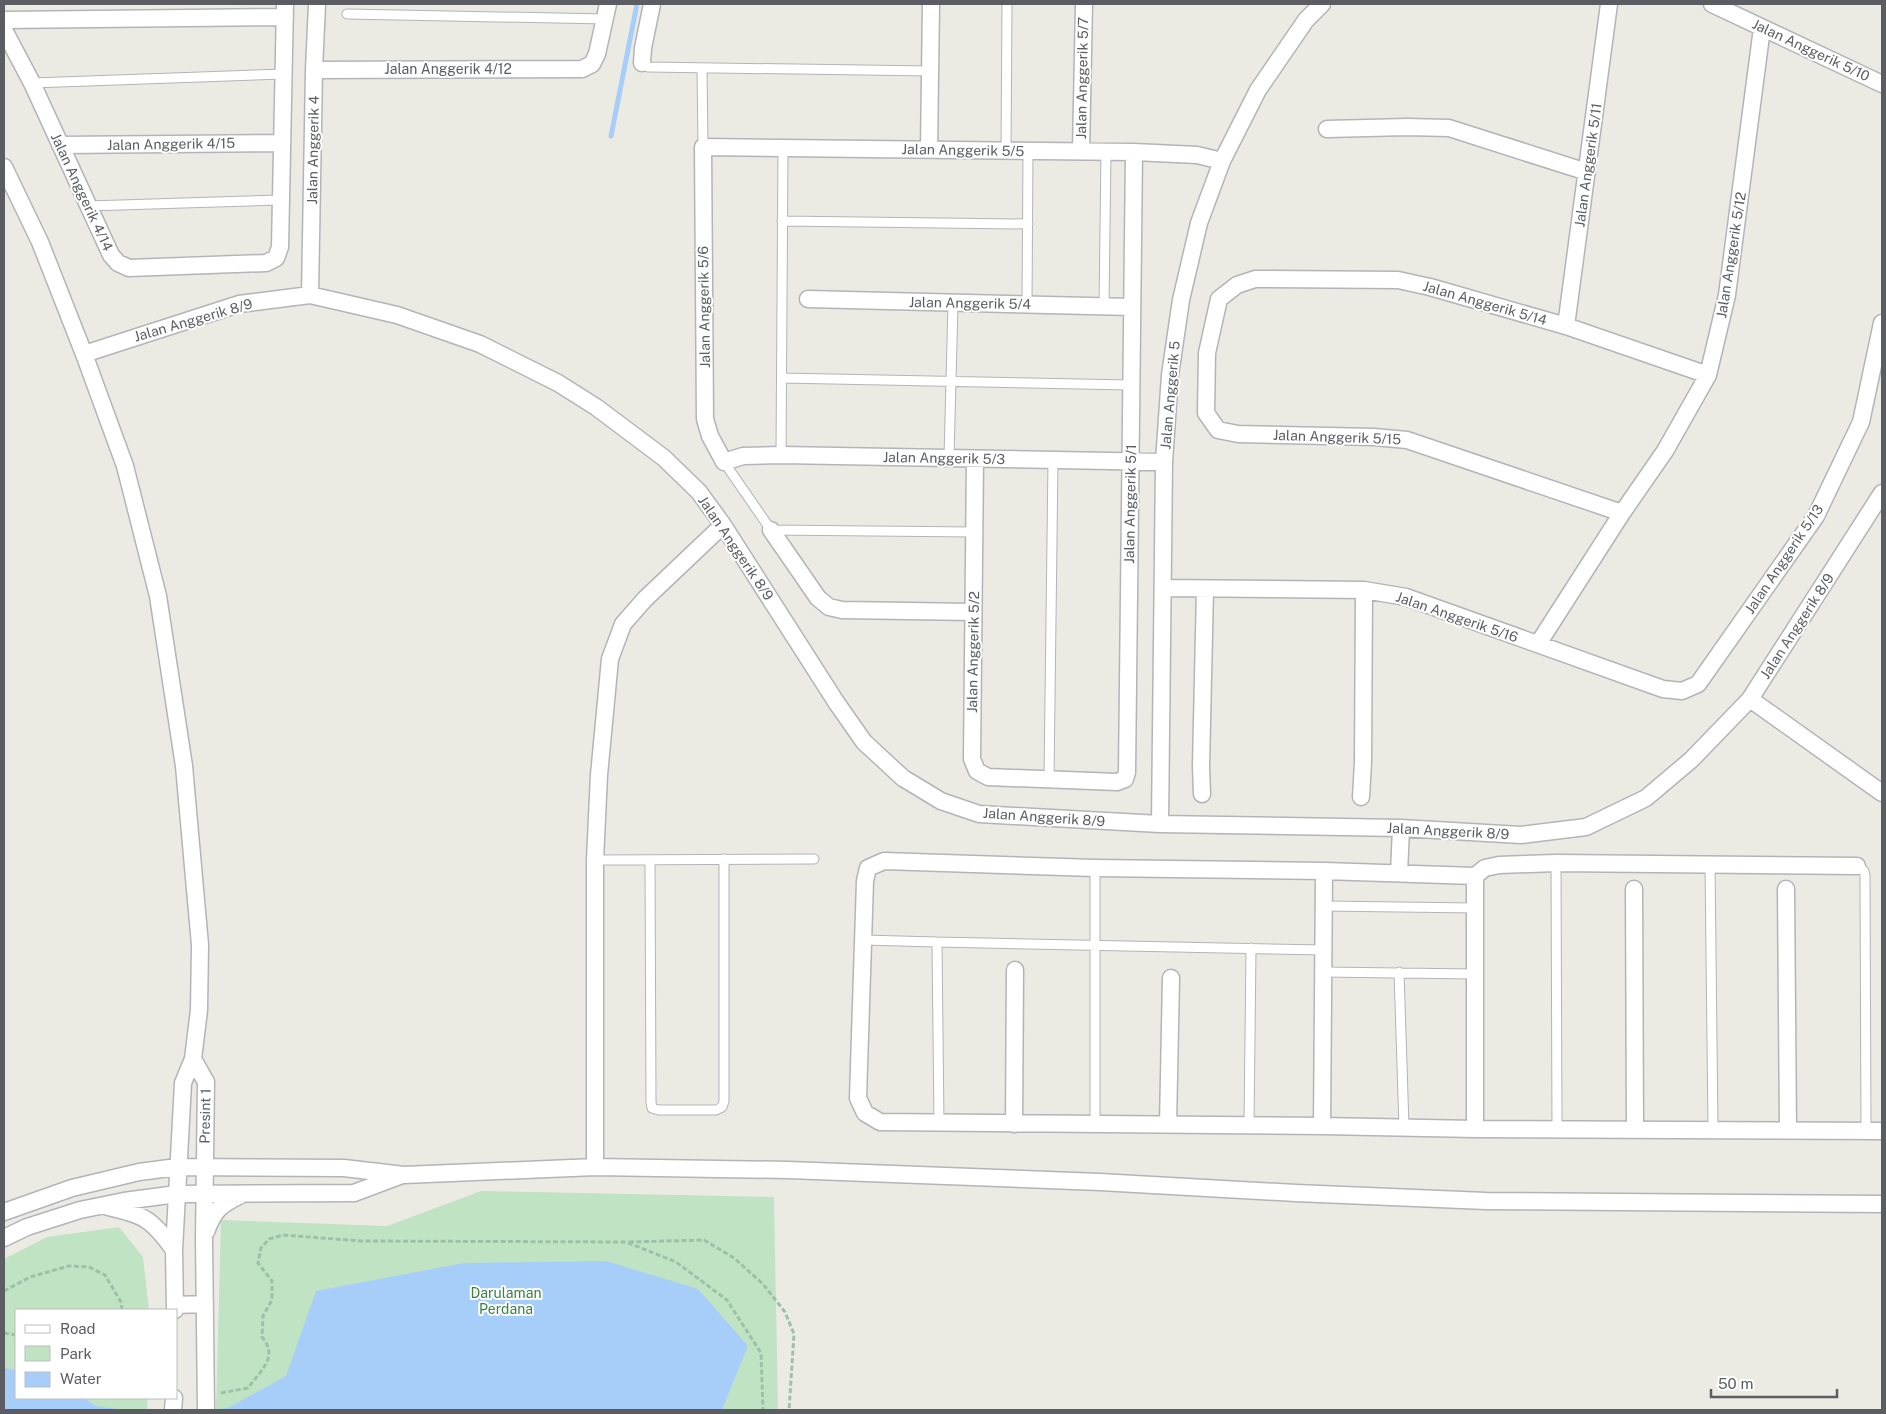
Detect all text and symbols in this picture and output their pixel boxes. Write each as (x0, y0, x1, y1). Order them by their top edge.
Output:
street label: Jalan Anggerik 5/10 (1750, 16, 1872, 84)
street label: Jalan Anggerik 5/7 (1073, 17, 1091, 139)
street label: Jalan Anggerik 4/12 (384, 61, 512, 77)
street label: Jalan Anggerik 4 (304, 95, 322, 204)
street label: Jalan Anggerik 5/11 (1571, 102, 1605, 228)
street label: Jalan Anggerik 4/14 (48, 131, 116, 254)
street label: Jalan Anggerik 4/15 (107, 135, 235, 153)
street label: Jalan Anggerik 5/5 (902, 141, 1024, 159)
street label: Jalan Anggerik 5/12 (1713, 191, 1749, 319)
street label: Jalan Anggerik 5/6 (695, 245, 713, 368)
street label: Jalan Anggerik 5/14 (1421, 278, 1549, 328)
street label: Jalan Anggerik 5/4 (909, 294, 1032, 312)
street label: Jalan Anggerik 8/9 (132, 295, 254, 345)
street label: Jalan Anggerik 5 (1157, 340, 1183, 450)
street label: Jalan Anggerik 5/15 (1273, 427, 1401, 447)
street label: Jalan Anggerik 5/1 (1121, 444, 1139, 564)
street label: Jalan Anggerik 5/3 (883, 449, 1006, 467)
street label: Jalan Anggerik 8/9 (695, 493, 777, 603)
street label: Jalan Anggerik 5/13 (1742, 501, 1827, 617)
street label: Jalan Anggerik 8/9 (1757, 570, 1837, 682)
street label: Jalan Anggerik 5/16 (1394, 589, 1520, 646)
street label: Jalan Anggerik 5/2 (964, 591, 982, 713)
street label: Jalan Anggerik 8/9 (982, 805, 1106, 829)
street label: Jalan Anggerik 8/9 (1386, 820, 1510, 842)
street label: Presint 1 (197, 1088, 213, 1144)
park label: Darulaman Perdana (471, 1285, 541, 1317)
legend (15, 1309, 178, 1399)
text: Road (60, 1320, 96, 1337)
text: Park (60, 1345, 92, 1362)
scale bar (1711, 1366, 1837, 1398)
text: Water (60, 1370, 102, 1387)
text: 50 m (1718, 1375, 1753, 1392)

